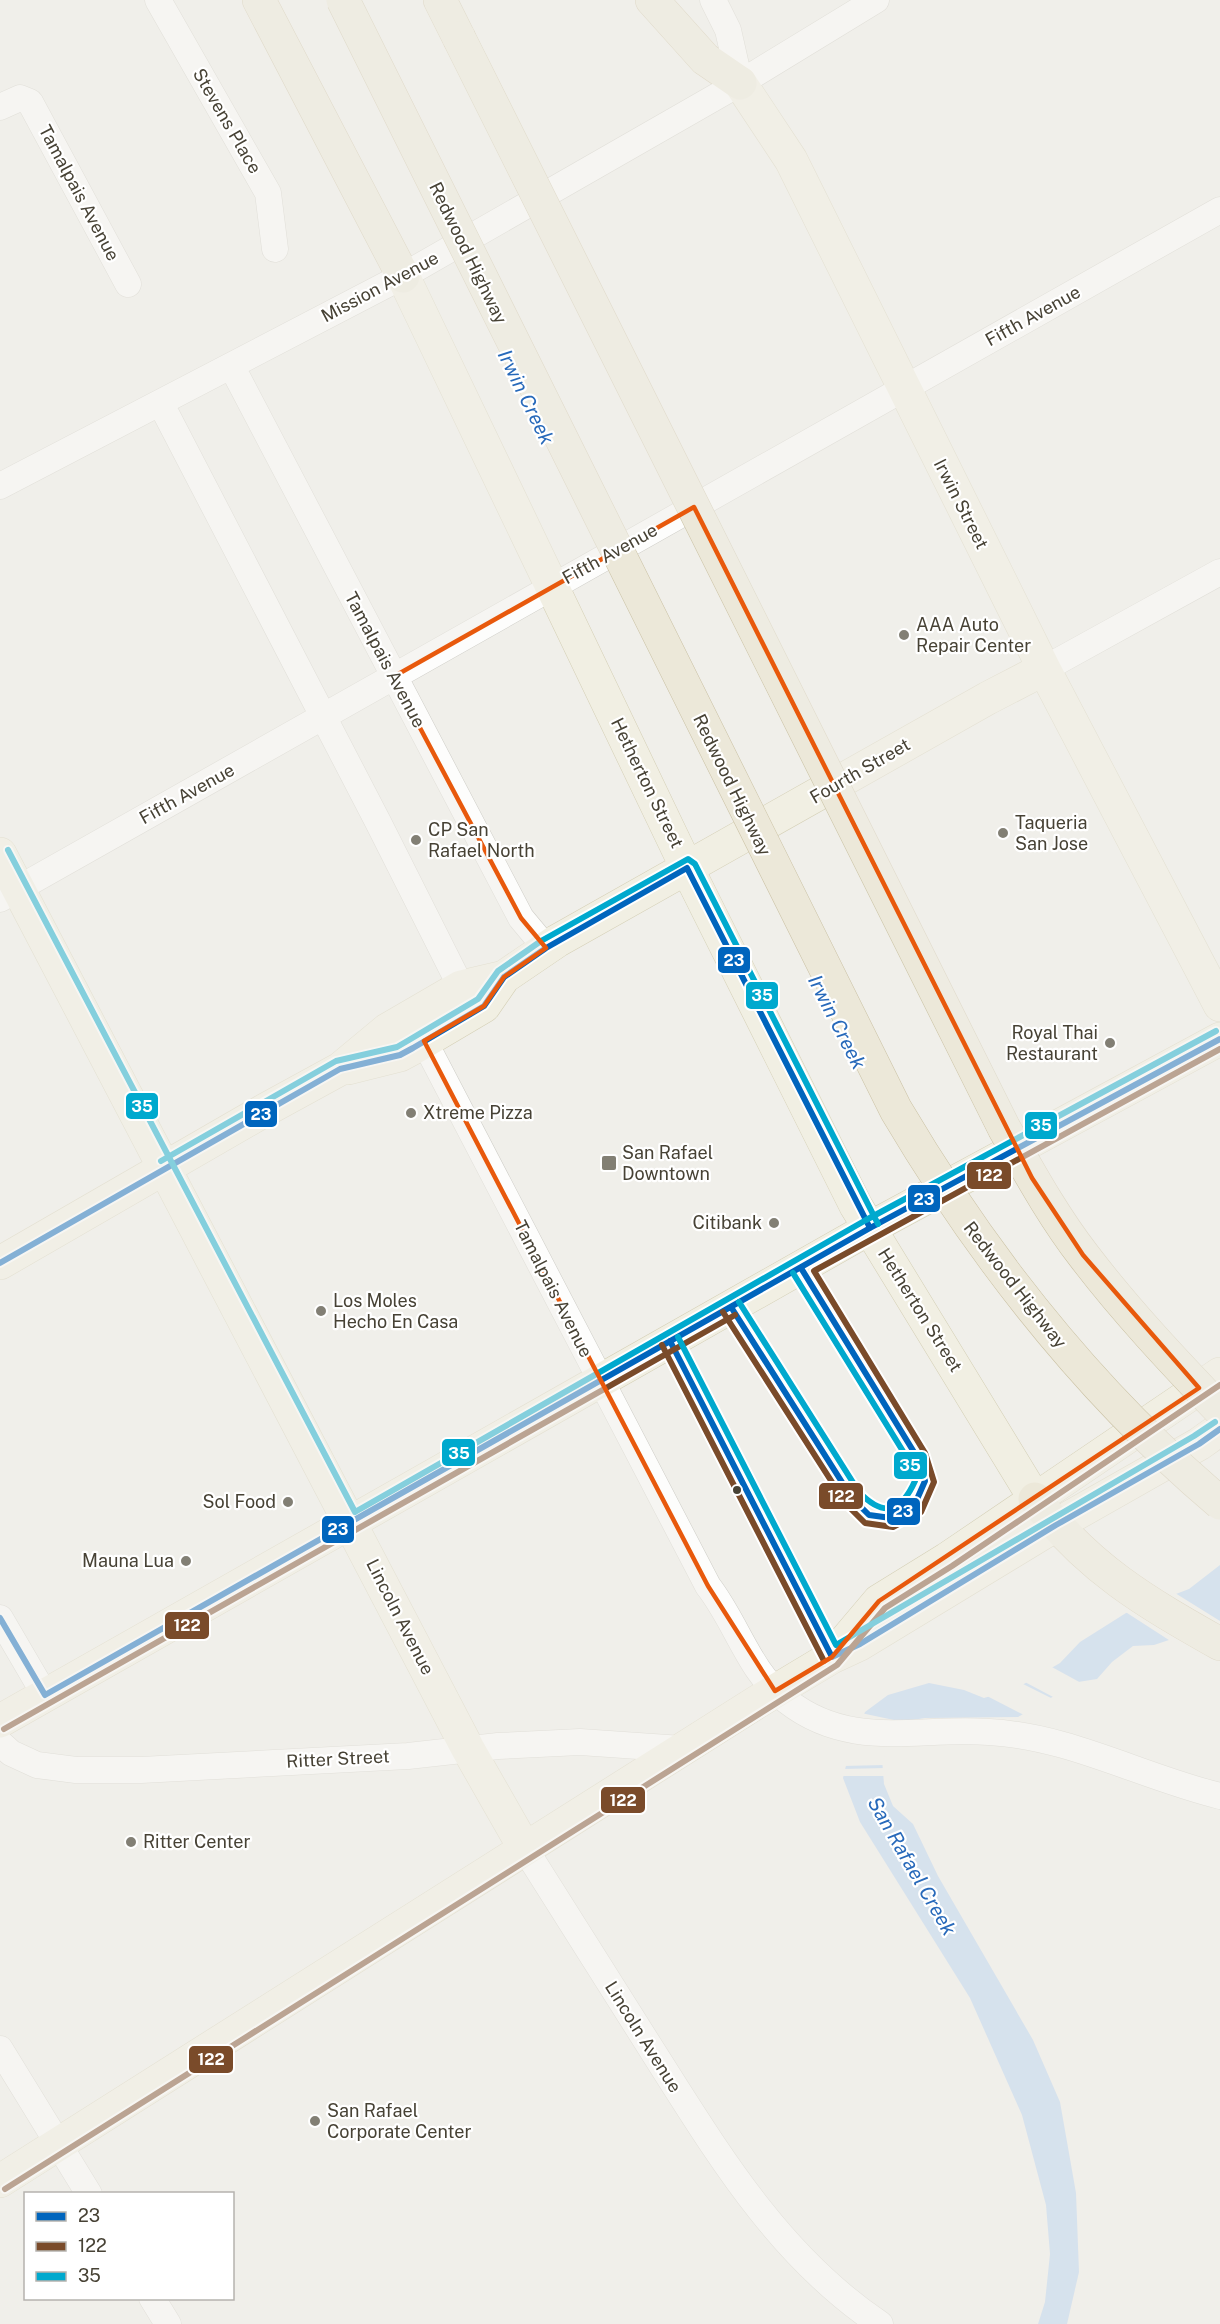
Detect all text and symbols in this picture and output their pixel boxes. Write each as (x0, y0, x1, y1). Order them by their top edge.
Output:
street label: Stevens Place (189, 64, 266, 177)
street label: Tamalpais Avenue (35, 121, 124, 264)
street label: Redwood Highway (425, 179, 512, 327)
street label: Mission Avenue (318, 247, 442, 326)
street label: Fifth Avenue (982, 281, 1084, 350)
water label: Irwin Creek (493, 346, 559, 449)
street label: Irwin Street (930, 455, 993, 552)
street label: Fifth Avenue (559, 519, 661, 588)
street label: Tamalpais Avenue (341, 588, 430, 731)
place label: AAA Auto Repair Center (916, 614, 1031, 656)
marker: AAA Auto Repair Center (897, 628, 911, 642)
street label: Redwood Highway (689, 711, 776, 859)
street label: Hetherton Street (607, 714, 688, 851)
street label: Fourth Street (806, 733, 914, 808)
street label: Fifth Avenue (136, 759, 238, 828)
place label: Taqueria San Jose (1015, 812, 1088, 854)
place label: CP San Rafael North (428, 819, 535, 861)
marker: Taqueria San Jose (996, 826, 1010, 840)
marker: CP San Rafael North (409, 833, 423, 847)
line badge: 23 (717, 946, 751, 974)
text: 23 (724, 951, 744, 970)
water label: Irwin Creek (803, 971, 871, 1073)
line badge: 35 (745, 981, 779, 1010)
text: 35 (751, 986, 773, 1005)
place label: Royal Thai Restaurant (1006, 1022, 1098, 1064)
marker: Royal Thai Restaurant (1103, 1036, 1117, 1050)
line badge: 35 (125, 1092, 159, 1120)
text: 35 (131, 1097, 153, 1116)
line badge: 23 (244, 1100, 278, 1128)
place label: Xtreme Pizza (423, 1102, 533, 1123)
text: 23 (251, 1105, 271, 1124)
marker: Xtreme Pizza (404, 1106, 418, 1120)
line badge: 35 (1024, 1111, 1058, 1140)
text: 35 (1030, 1116, 1052, 1135)
place label: San Rafael Downtown (622, 1142, 713, 1184)
marker: San Rafael Downtown (600, 1154, 618, 1172)
line badge: 122 (966, 1161, 1012, 1190)
text: 122 (975, 1166, 1003, 1185)
line badge: 23 (907, 1184, 941, 1213)
text: 23 (914, 1190, 934, 1209)
place label: Citibank (693, 1212, 762, 1233)
marker: Citibank (767, 1216, 781, 1230)
street label: Tamalpais Avenue (510, 1217, 597, 1361)
street label: Redwood Highway (959, 1217, 1072, 1352)
street label: Hetherton Street (874, 1244, 967, 1376)
place label: Los Moles Hecho En Casa (333, 1290, 458, 1332)
marker: Los Moles Hecho En Casa (314, 1304, 328, 1318)
line badge: 35 (441, 1438, 476, 1467)
text: 35 (448, 1444, 470, 1463)
line badge: 35 (893, 1451, 928, 1480)
text: 35 (899, 1456, 921, 1475)
line badge: 122 (818, 1482, 864, 1510)
unlabelled marker (731, 1484, 743, 1496)
text: 122 (827, 1487, 855, 1506)
place label: Sol Food (202, 1491, 276, 1512)
marker: Sol Food (281, 1495, 295, 1509)
line badge: 23 (886, 1497, 921, 1526)
text: 23 (893, 1502, 913, 1521)
line badge: 23 (321, 1515, 355, 1544)
text: 23 (328, 1520, 348, 1539)
place label: Mauna Lua (82, 1550, 174, 1571)
marker: Mauna Lua (179, 1554, 193, 1568)
street label: Lincoln Avenue (362, 1555, 439, 1678)
line badge: 122 (164, 1611, 210, 1640)
text: 122 (173, 1616, 201, 1635)
street label: Ritter Street (286, 1745, 390, 1772)
line badge: 122 (600, 1786, 646, 1814)
text: 122 (609, 1791, 637, 1810)
water label: San Rafael Creek (863, 1792, 962, 1940)
place label: Ritter Center (143, 1831, 251, 1852)
marker: Ritter Center (124, 1835, 138, 1849)
street label: Lincoln Avenue (601, 1977, 686, 2096)
line badge: 122 (188, 2045, 234, 2074)
text: 122 (197, 2050, 225, 2069)
place label: San Rafael Corporate Center (327, 2100, 472, 2142)
marker: San Rafael Corporate Center (308, 2114, 322, 2128)
legend (24, 2192, 234, 2300)
text: 23 (78, 2205, 100, 2226)
text: 122 (78, 2235, 107, 2256)
text: 35 (78, 2265, 101, 2286)

